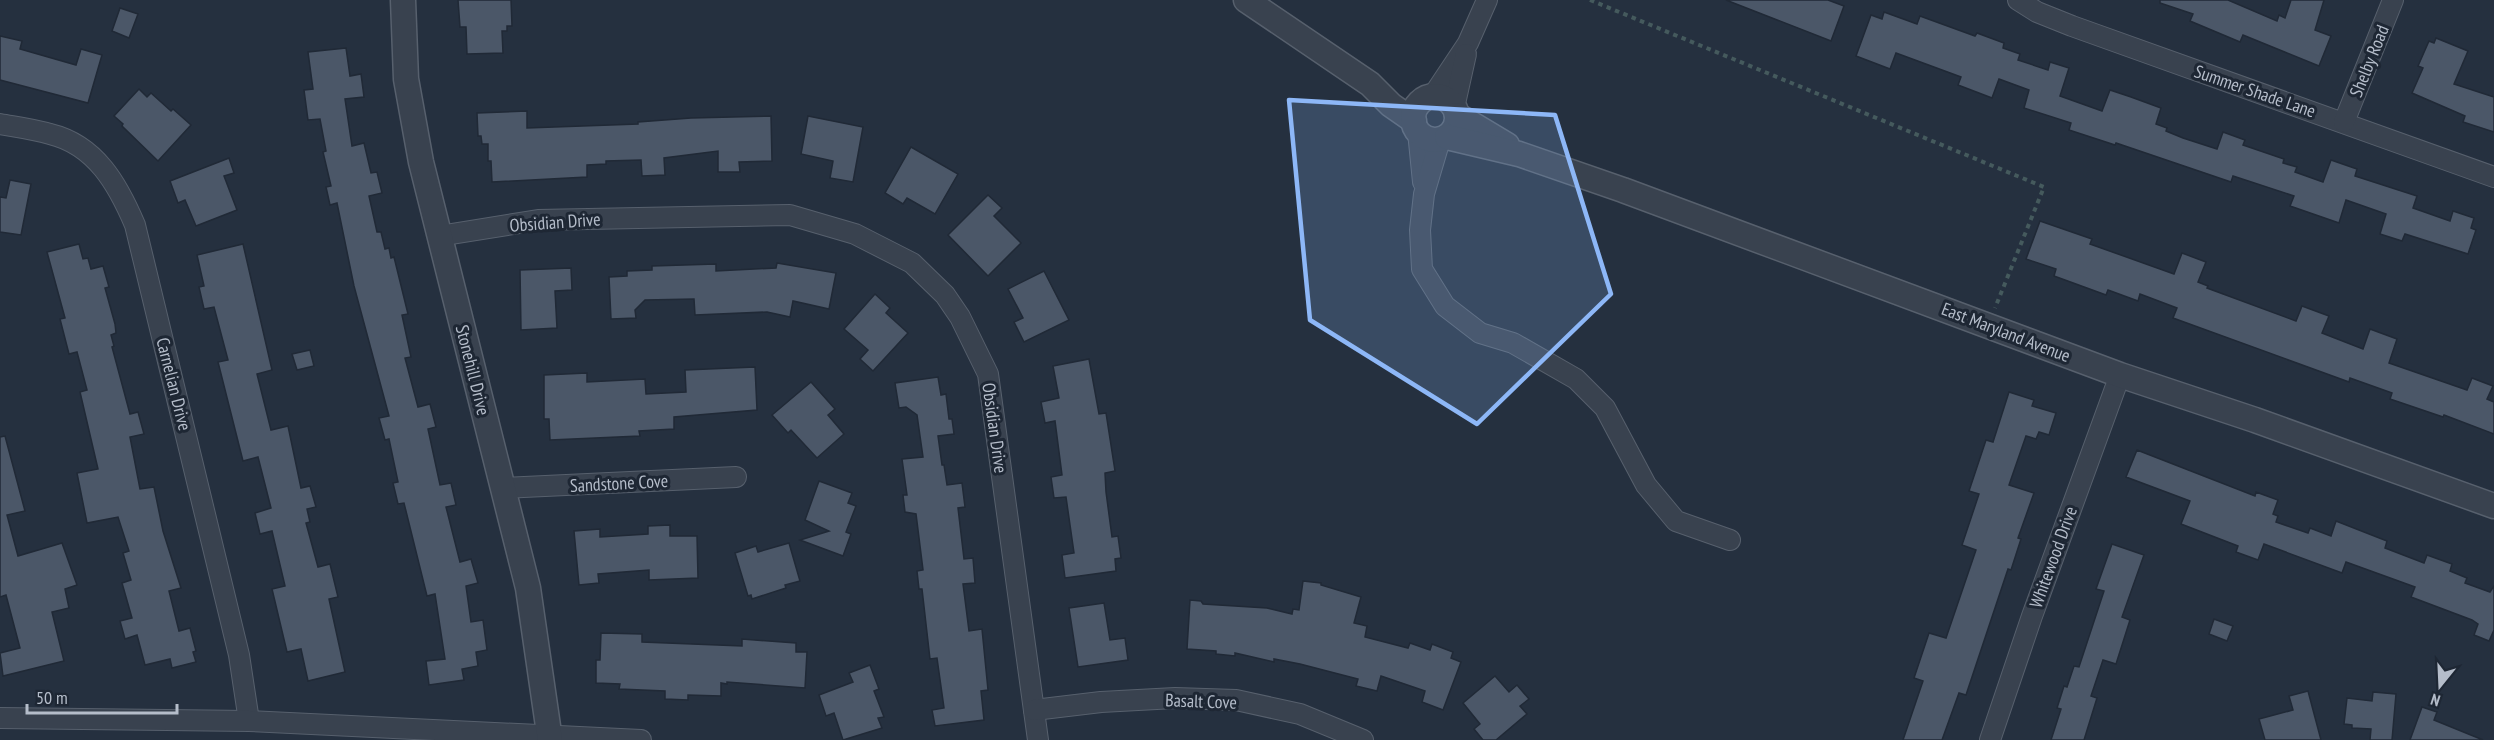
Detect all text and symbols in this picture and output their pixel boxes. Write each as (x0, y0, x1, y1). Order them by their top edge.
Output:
street label: Shelby Road (2344, 22, 2394, 100)
street label: Summer Shade Lane (2191, 59, 2319, 123)
street label: Obsidian Drive (509, 207, 601, 237)
street label: East Maryland Avenue (1938, 297, 2074, 367)
street label: Stonehill Drive (451, 322, 495, 418)
street label: Carnelian Drive (151, 335, 197, 433)
street label: Obsidian Drive (977, 381, 1013, 475)
street label: Sandstone Cove (569, 469, 669, 497)
street label: Whitewood Drive (2024, 503, 2082, 611)
north arrow (2410, 656, 2470, 716)
scale bar (27, 677, 177, 715)
text: 50 m (36, 686, 68, 709)
street label: Basalt Cove (1165, 688, 1237, 714)
text: N (2428, 689, 2443, 711)

